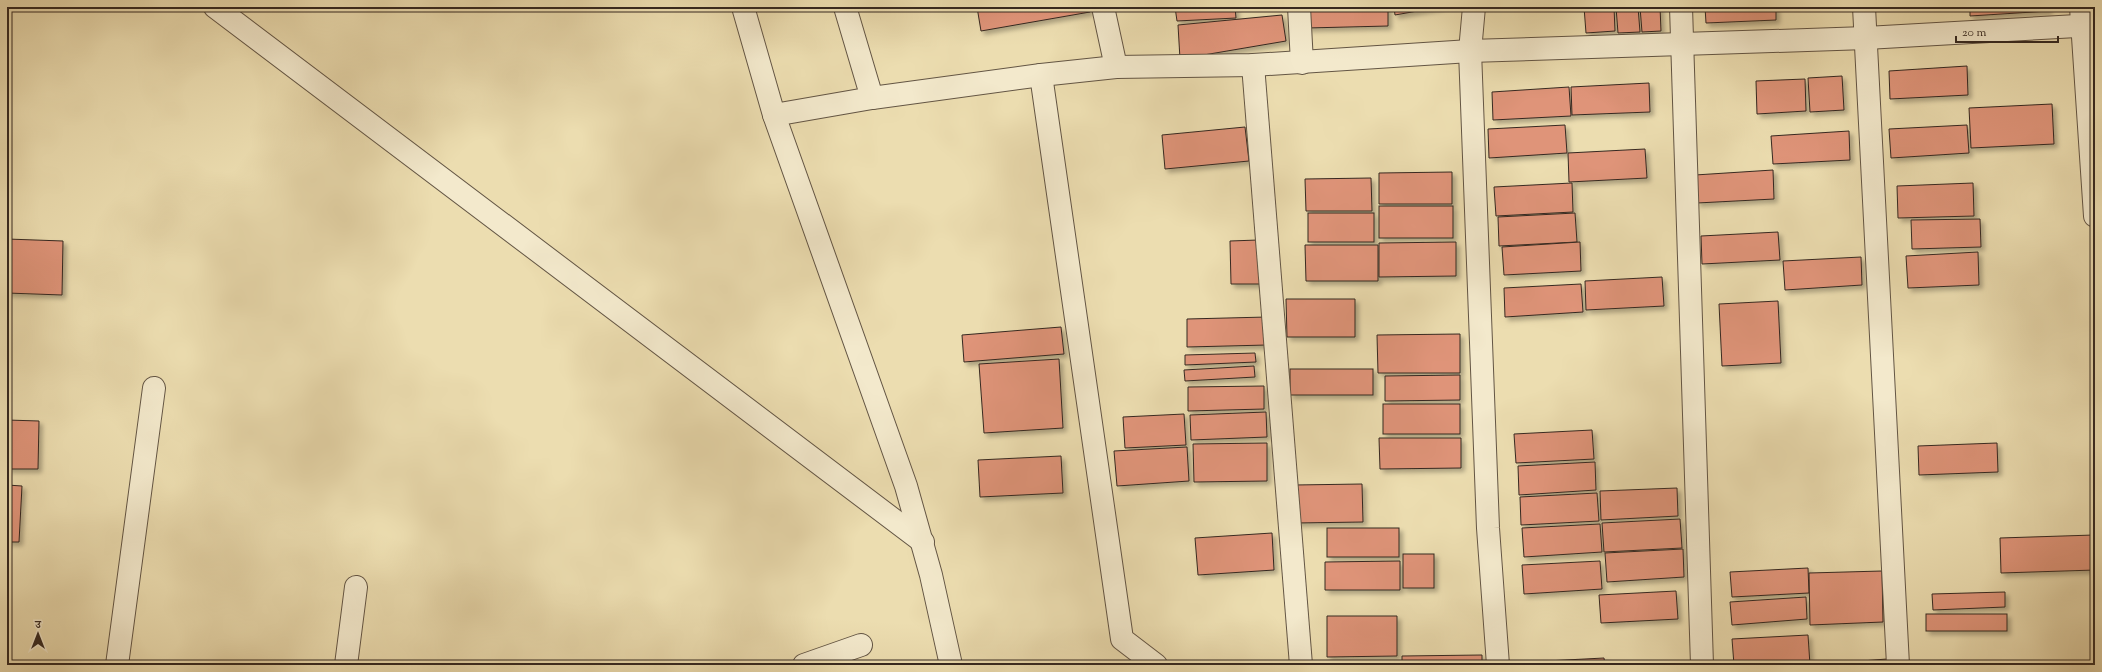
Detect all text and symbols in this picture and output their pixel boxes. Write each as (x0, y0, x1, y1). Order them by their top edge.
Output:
scale bar (1956, 18, 2058, 44)
text: 20 m (1962, 24, 1987, 42)
north arrow (18, 614, 58, 654)
text: उ (34, 617, 42, 633)

